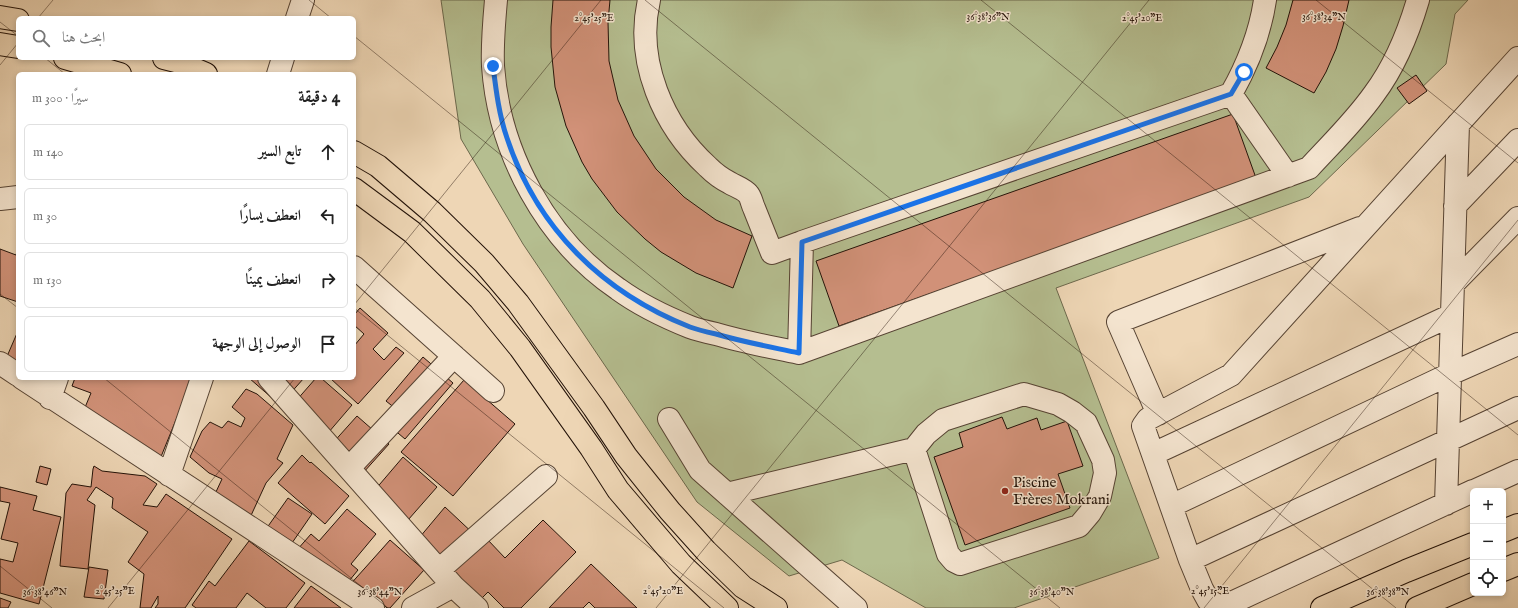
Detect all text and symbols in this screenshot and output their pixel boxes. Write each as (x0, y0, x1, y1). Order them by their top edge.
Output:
text: 36°38'36"N (966, 11, 1010, 24)
text: 36°38'34"N (1302, 11, 1346, 24)
text: 2°45'25"E (574, 12, 614, 25)
text: 2°45'20"E (1122, 12, 1162, 25)
search box (16, 16, 356, 60)
icon: search (30, 27, 52, 49)
text: ابحث هنا (62, 28, 105, 47)
route end (484, 57, 502, 75)
route start (1235, 63, 1253, 81)
text: 4 دقيقة (298, 87, 340, 108)
text: سيرًا · 300 m (32, 90, 88, 107)
icon: ahead (317, 141, 339, 163)
text: تابع السير (259, 142, 301, 161)
text: 140 m (33, 144, 64, 161)
icon: left (317, 205, 339, 227)
text: انعطف يسارًا (239, 206, 301, 225)
text: 30 m (33, 208, 57, 225)
icon: right (317, 269, 339, 291)
text: انعطف يمينًا (245, 270, 301, 289)
text: 130 m (33, 272, 62, 289)
icon: arrive (317, 333, 339, 355)
text: الوصول إلى الوجهة (212, 334, 301, 353)
place label: Piscine Frères Mokrani (1013, 473, 1110, 509)
marker: Piscine Frères Mokrani (1000, 486, 1010, 496)
map controls (1470, 488, 1506, 596)
button: + (1470, 488, 1506, 524)
button: − (1470, 524, 1506, 560)
button: locate (1470, 560, 1506, 596)
text: 2°45'25"E (95, 585, 135, 598)
text: 2°45'20"E (643, 585, 683, 598)
text: 2°45'15"E (1191, 585, 1229, 598)
text: 36°38'46"N (23, 586, 67, 599)
text: 36°38'44"N (358, 586, 403, 599)
text: 36°38'40"N (1030, 586, 1075, 599)
text: 36°38'38"N (1367, 586, 1410, 599)

